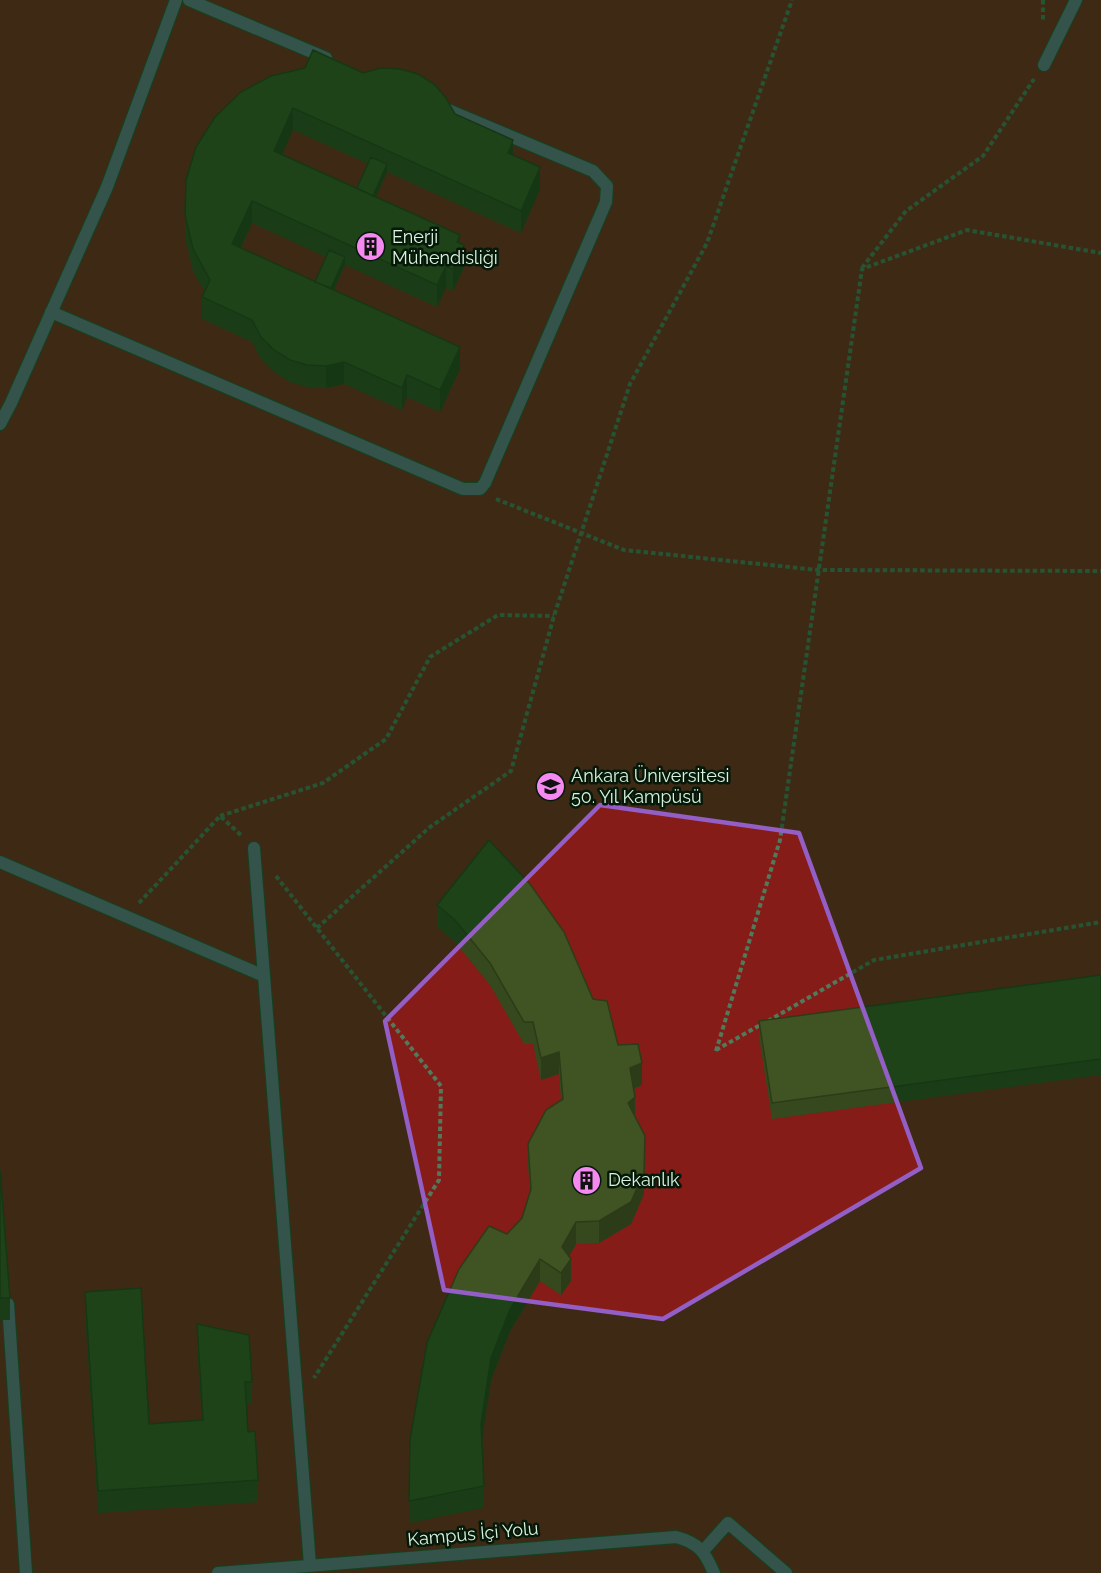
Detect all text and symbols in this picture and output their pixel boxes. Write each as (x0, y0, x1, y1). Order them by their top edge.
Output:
place label: Enerji Mühendisliği (392, 226, 498, 268)
building icon: Enerji Mühendisliği (355, 231, 387, 263)
place label: Ankara Üniversitesi 50. Yıl Kampüsü (571, 765, 729, 807)
school or university icon: Ankara Üniversitesi 50. Yıl Kampüsü (534, 770, 566, 802)
building icon: Dekanlık (571, 1164, 603, 1196)
place label: Dekanlık (608, 1169, 680, 1190)
street label: Kampüs İçi Yolu (407, 1517, 539, 1550)

